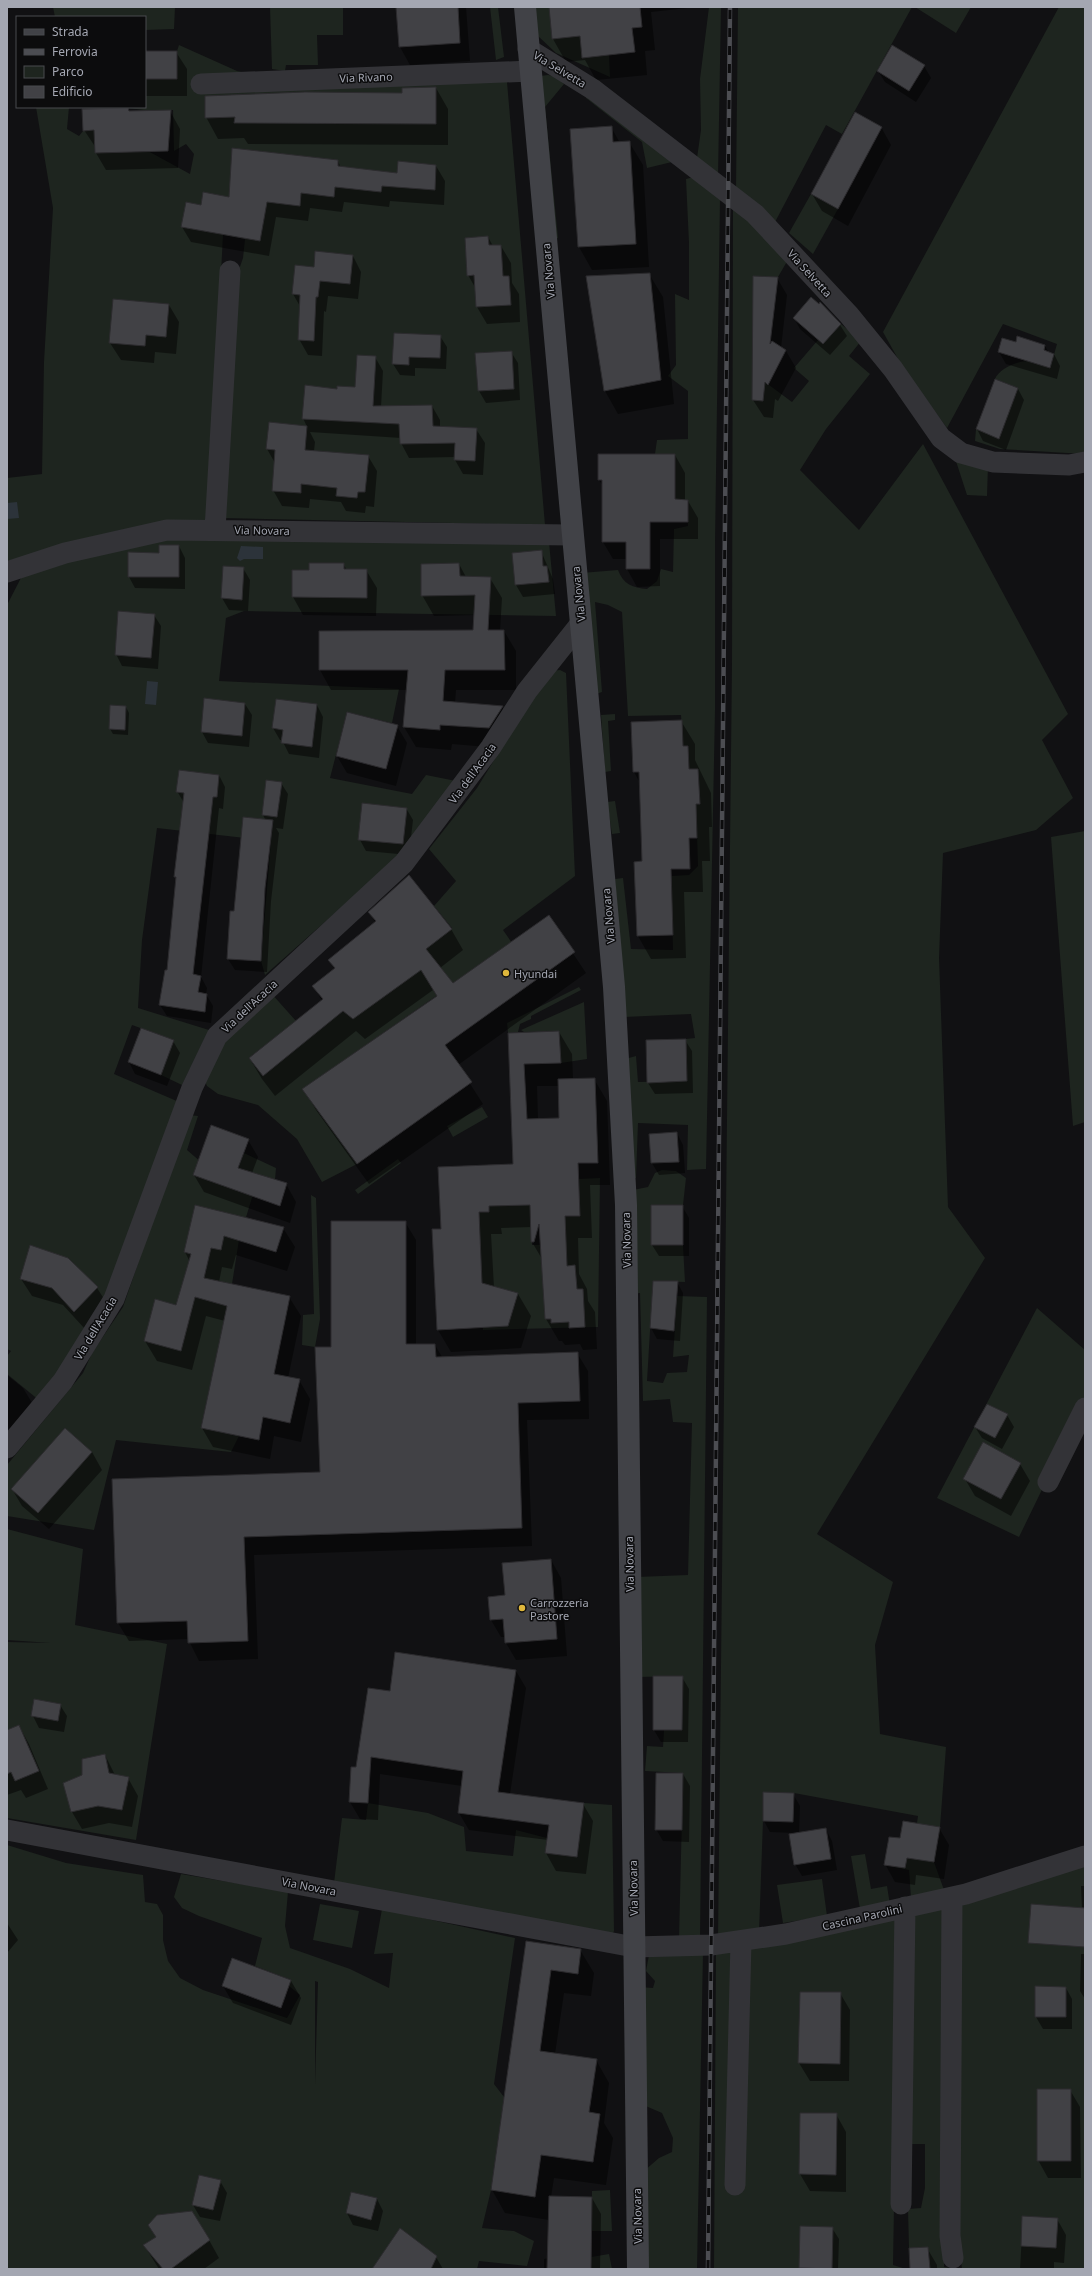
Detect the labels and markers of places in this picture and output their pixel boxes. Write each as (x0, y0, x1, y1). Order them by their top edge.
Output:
place label: Hyundai (514, 966, 557, 981)
marker: Hyundai (501, 968, 511, 978)
place label: Carrozzeria Pastore (530, 1595, 589, 1623)
marker: Carrozzeria Pastore (517, 1603, 527, 1613)

